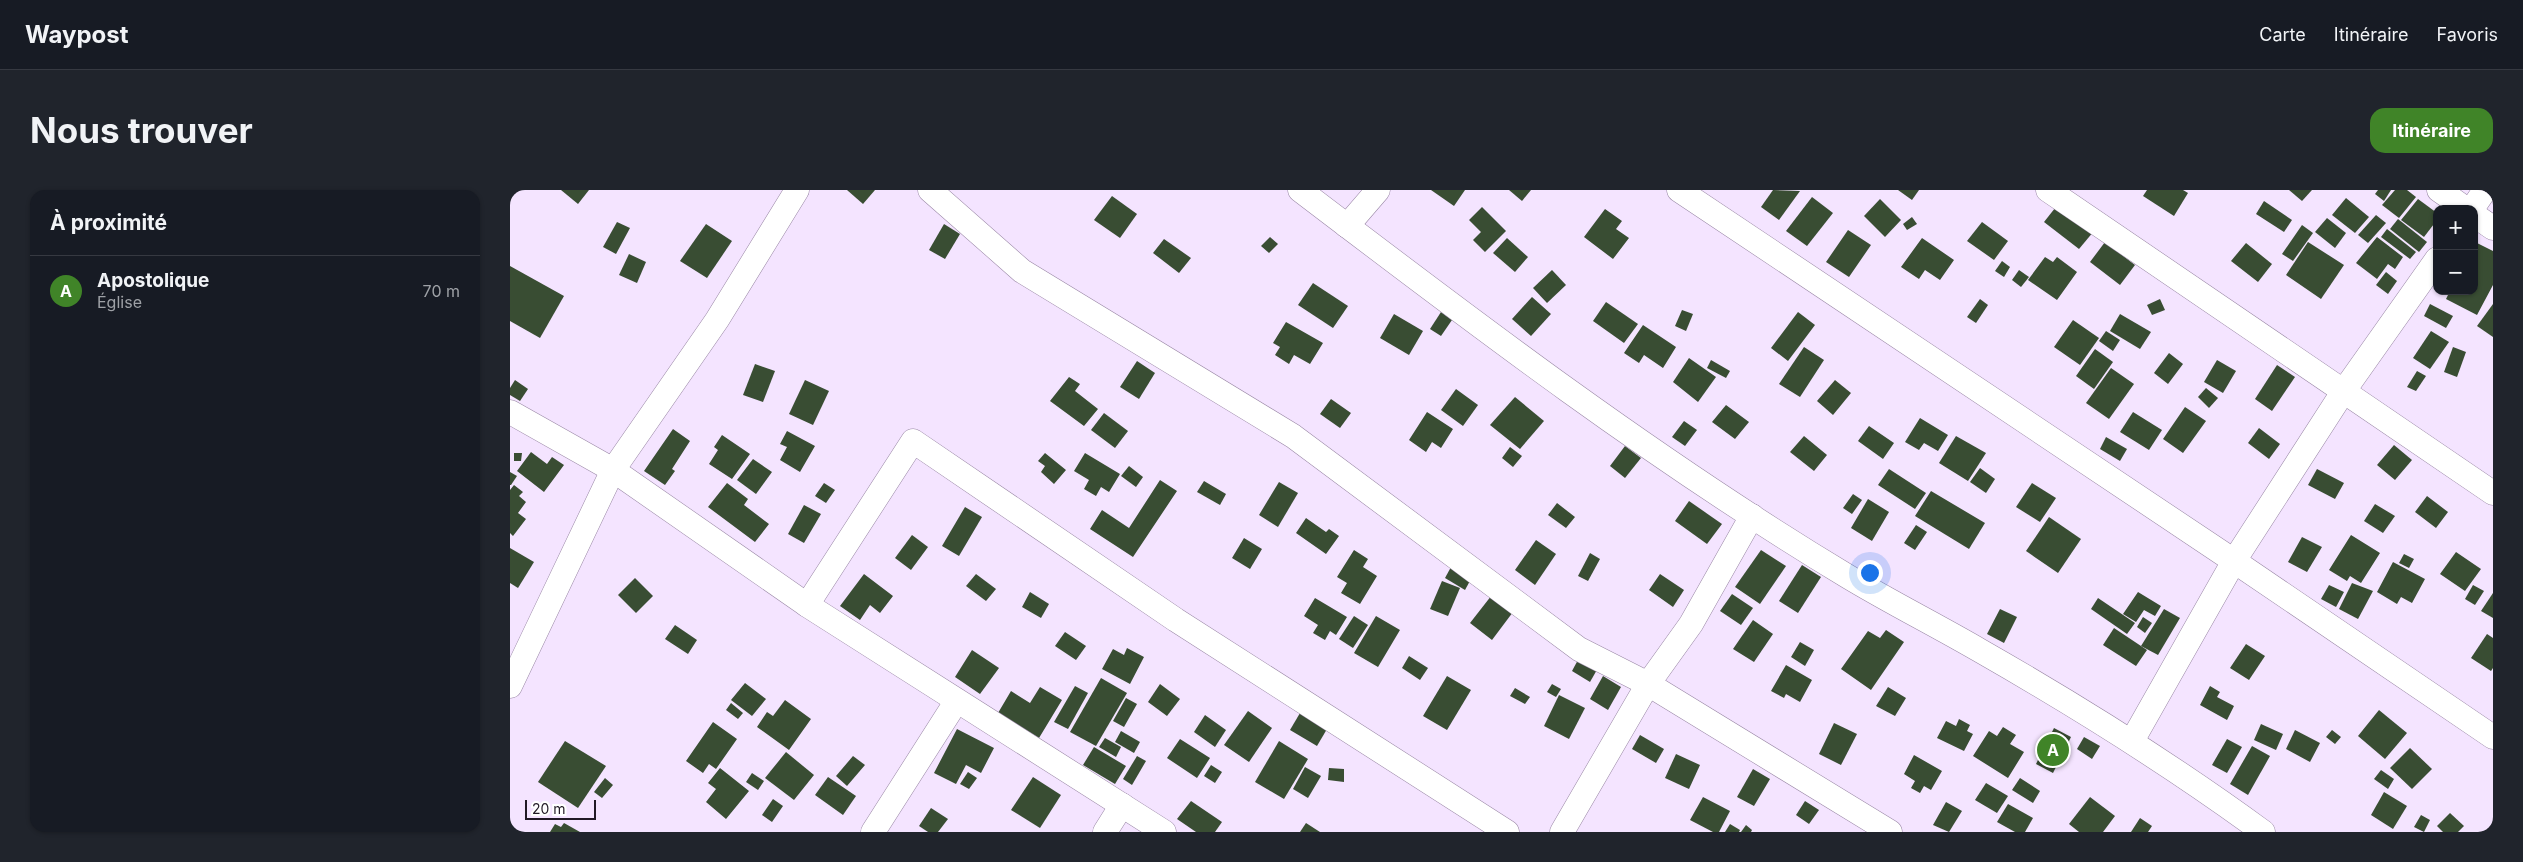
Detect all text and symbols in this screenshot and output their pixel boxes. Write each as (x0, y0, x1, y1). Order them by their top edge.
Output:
text: Waypost (25, 20, 129, 49)
text: Carte (2259, 24, 2306, 45)
text: Itinéraire (2334, 24, 2408, 45)
text: Favoris (2436, 24, 2498, 45)
button: Itinéraire (2370, 108, 2493, 153)
text: Nous trouver (30, 109, 253, 151)
map controls (2433, 205, 2478, 295)
button: + (2433, 205, 2478, 250)
text: À proximité (50, 210, 167, 235)
button: − (2433, 250, 2478, 295)
text: Apostolique (97, 269, 209, 292)
text: A (60, 281, 72, 301)
text: 70 m (423, 281, 460, 301)
text: Église (97, 292, 142, 312)
your location (1857, 560, 1883, 586)
pin: A (2037, 731, 2069, 769)
scale bar (525, 797, 596, 820)
text: 20 m (532, 800, 566, 817)

